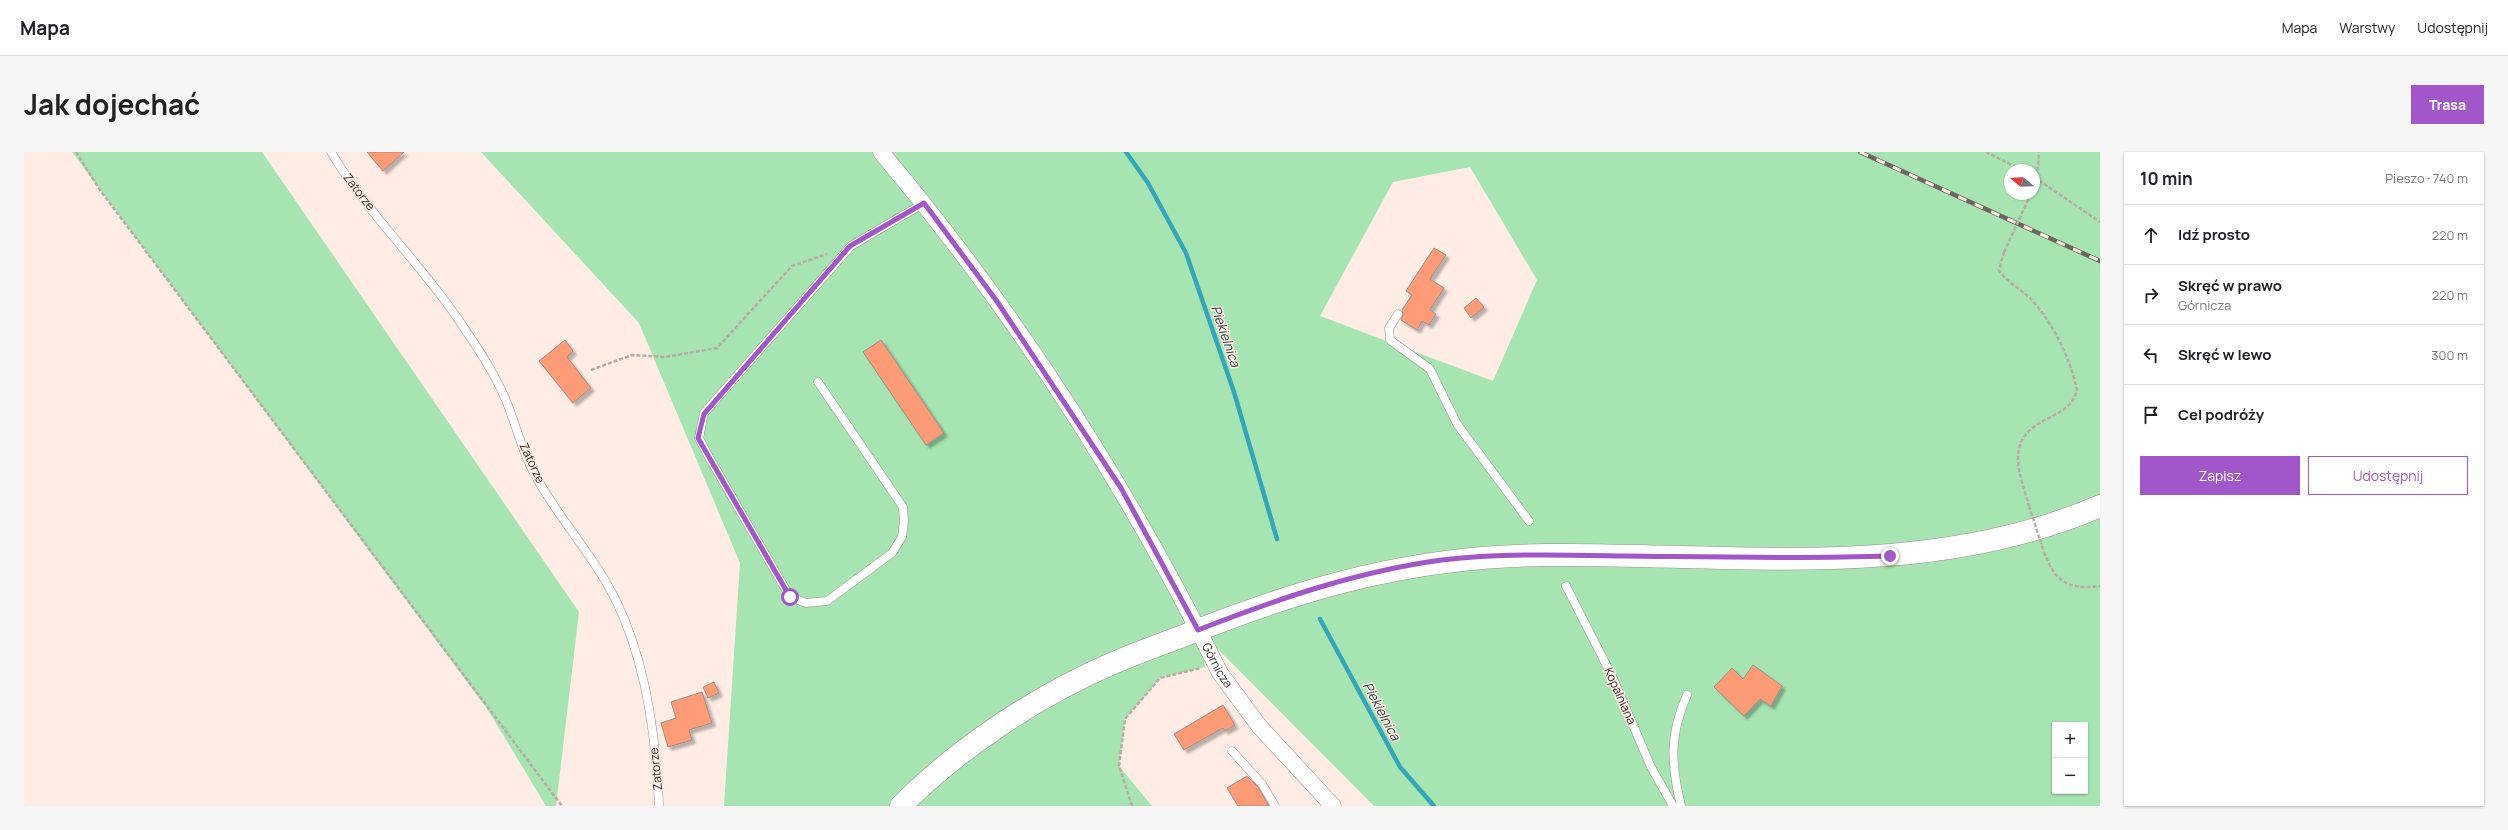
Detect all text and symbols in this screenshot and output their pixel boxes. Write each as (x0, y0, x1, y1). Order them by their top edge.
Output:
text: Mapa (20, 15, 70, 41)
text: Mapa (2282, 18, 2317, 37)
text: Warstwy (2339, 18, 2395, 37)
text: Udostępnij (2417, 18, 2488, 37)
text: Jak dojechać (24, 85, 200, 123)
button: Trasa (2411, 85, 2484, 124)
north arrow (2004, 164, 2040, 200)
text: 10 min (2140, 167, 2193, 190)
text: Pieszo · 740 m (2385, 169, 2468, 187)
street label: Zatorze (339, 170, 379, 214)
icon: ahead (2140, 224, 2162, 246)
text: Idź prosto (2178, 224, 2250, 245)
text: 220 m (2432, 226, 2468, 244)
text: Skręć w prawo (2178, 275, 2282, 296)
icon: right (2140, 284, 2162, 306)
text: 220 m (2432, 286, 2468, 304)
text: Górnicza (2178, 296, 2231, 314)
water label: Piekielnica (1207, 303, 1245, 370)
icon: left (2140, 344, 2162, 366)
text: Skręć w lewo (2178, 344, 2272, 365)
text: 300 m (2431, 346, 2468, 364)
icon: arrive (2140, 404, 2162, 426)
text: Cel podróży (2178, 404, 2264, 425)
street label: Zatorze (516, 440, 549, 486)
button: Zapisz (2140, 456, 2300, 495)
button: Udostępnij (2308, 456, 2468, 495)
route end (1881, 547, 1899, 565)
route start (781, 588, 799, 606)
street label: Górnicza (1198, 640, 1237, 691)
street label: Kopalniana (1600, 665, 1641, 727)
water label: Piekielnica (1359, 679, 1405, 744)
map controls (2052, 722, 2088, 794)
button: + (2052, 722, 2088, 758)
street label: Zatorze (645, 747, 666, 791)
button: − (2052, 758, 2088, 794)

